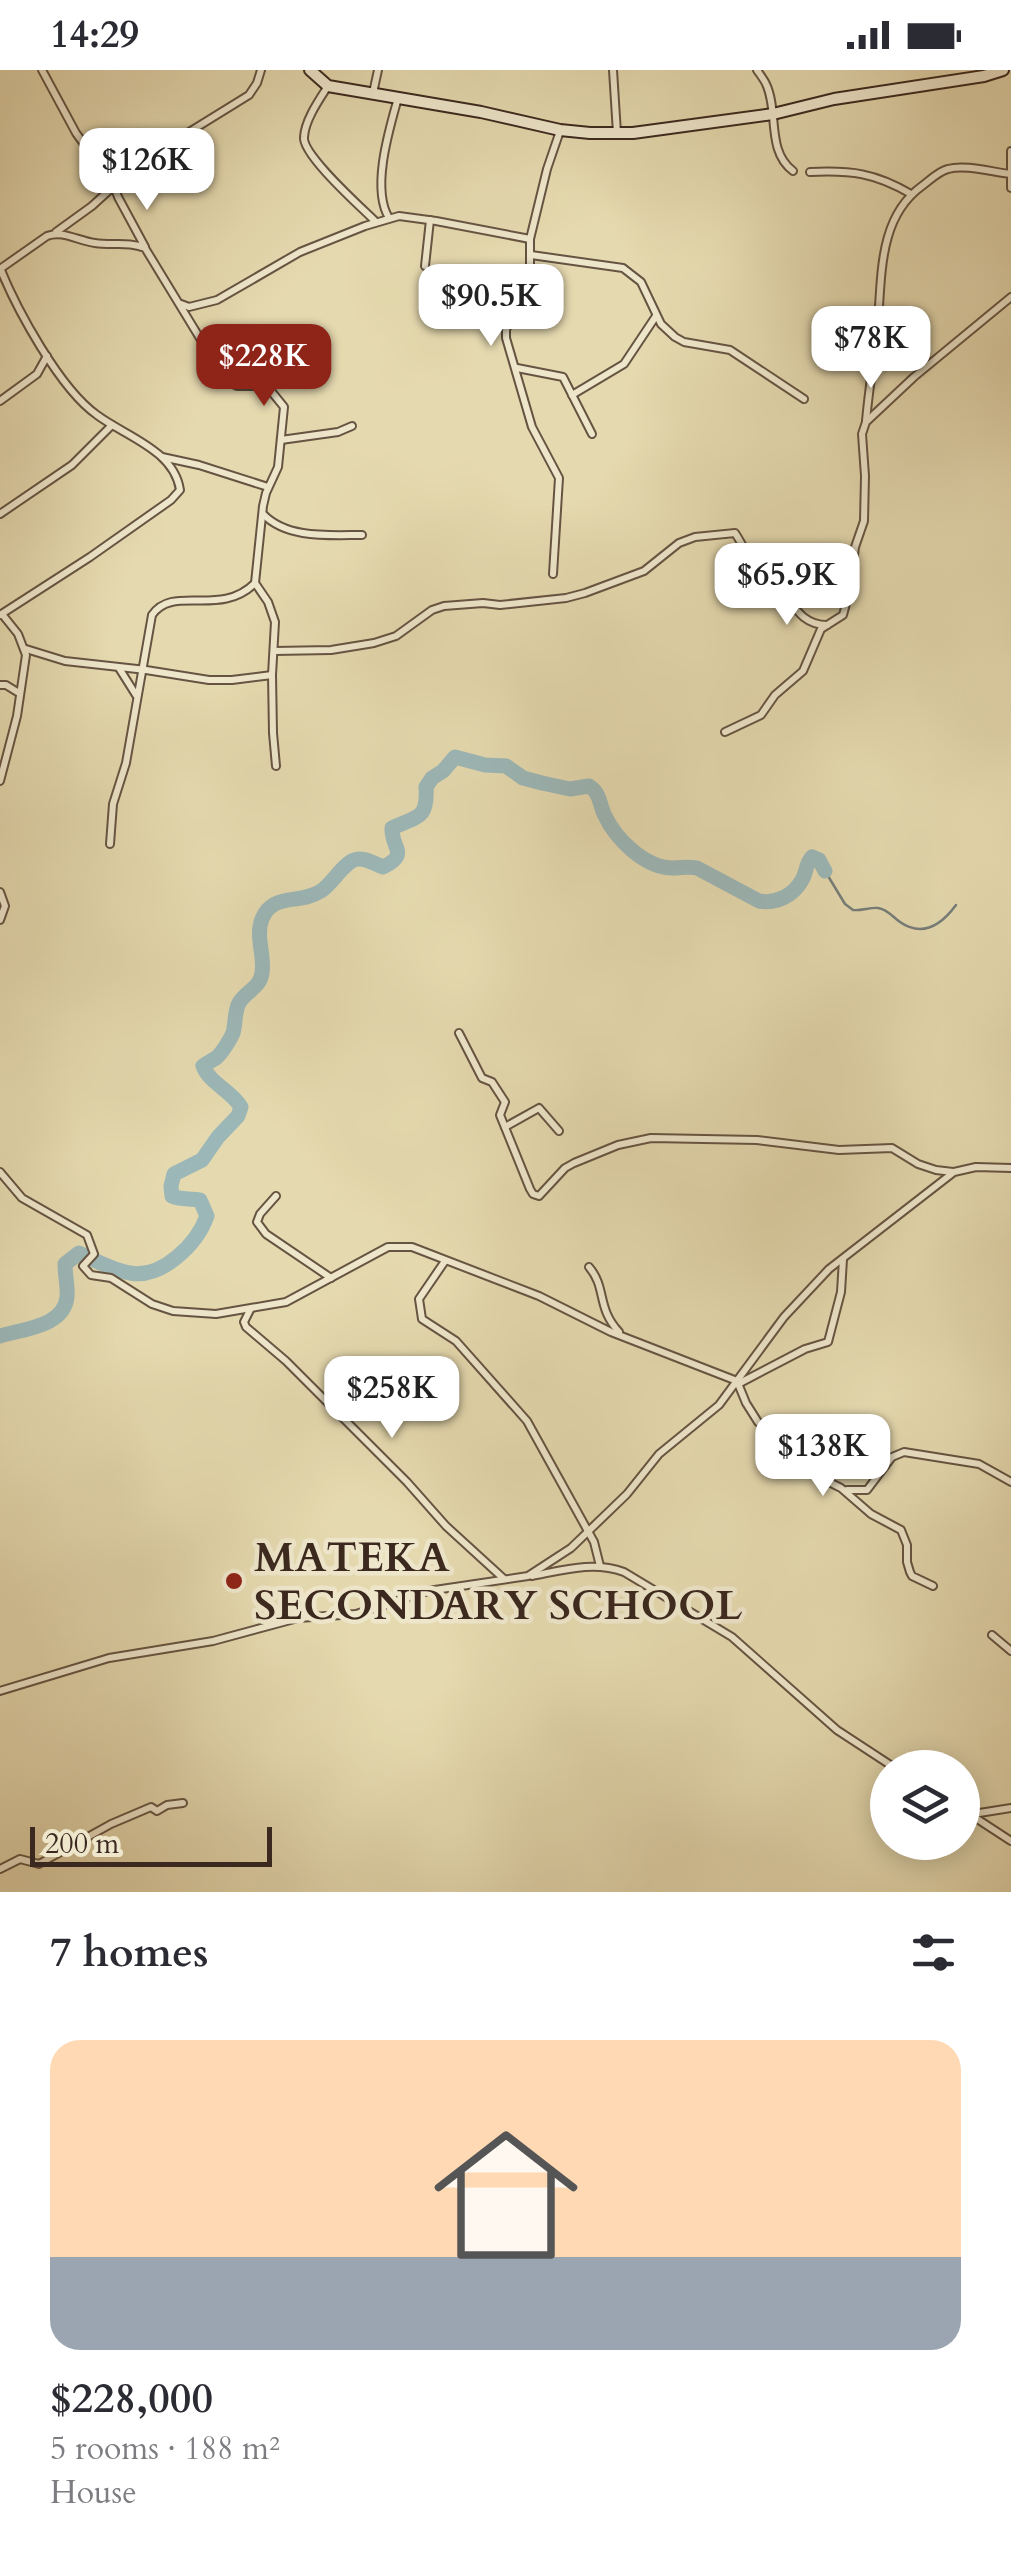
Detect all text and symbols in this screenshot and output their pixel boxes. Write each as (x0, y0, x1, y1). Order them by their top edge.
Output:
text: 14:29 (50, 9, 139, 61)
pin: $126K (77, 128, 217, 213)
text: $126K (101, 138, 193, 182)
pin: $90.5K (410, 264, 572, 349)
text: $90.5K (441, 274, 541, 318)
pin: $78K (812, 306, 930, 391)
text: $78K (833, 316, 909, 360)
pin: $228K (194, 324, 334, 409)
text: $228K (218, 334, 310, 378)
pin: $65.9K (706, 543, 868, 628)
text: $65.9K (737, 553, 837, 597)
pin: $258K (322, 1356, 462, 1441)
text: $258K (346, 1366, 438, 1410)
pin: $138K (753, 1414, 893, 1499)
text: $138K (777, 1424, 869, 1468)
place label: MATEKA SECONDARY SCHOOL (254, 1529, 742, 1634)
marker: MATEKA SECONDARY SCHOOL (223, 1570, 245, 1592)
map controls (870, 1750, 980, 1860)
button: layers (870, 1750, 980, 1860)
scale bar (30, 1822, 272, 1866)
text: 200 m (45, 1825, 119, 1863)
text: 7 homes (50, 1924, 208, 1981)
icon: filters (906, 1925, 961, 1980)
icon: home (416, 2105, 596, 2285)
text: $228,000 (50, 2370, 213, 2427)
text: 5 rooms · 188 m² (50, 2427, 280, 2471)
text: House (50, 2471, 137, 2515)

